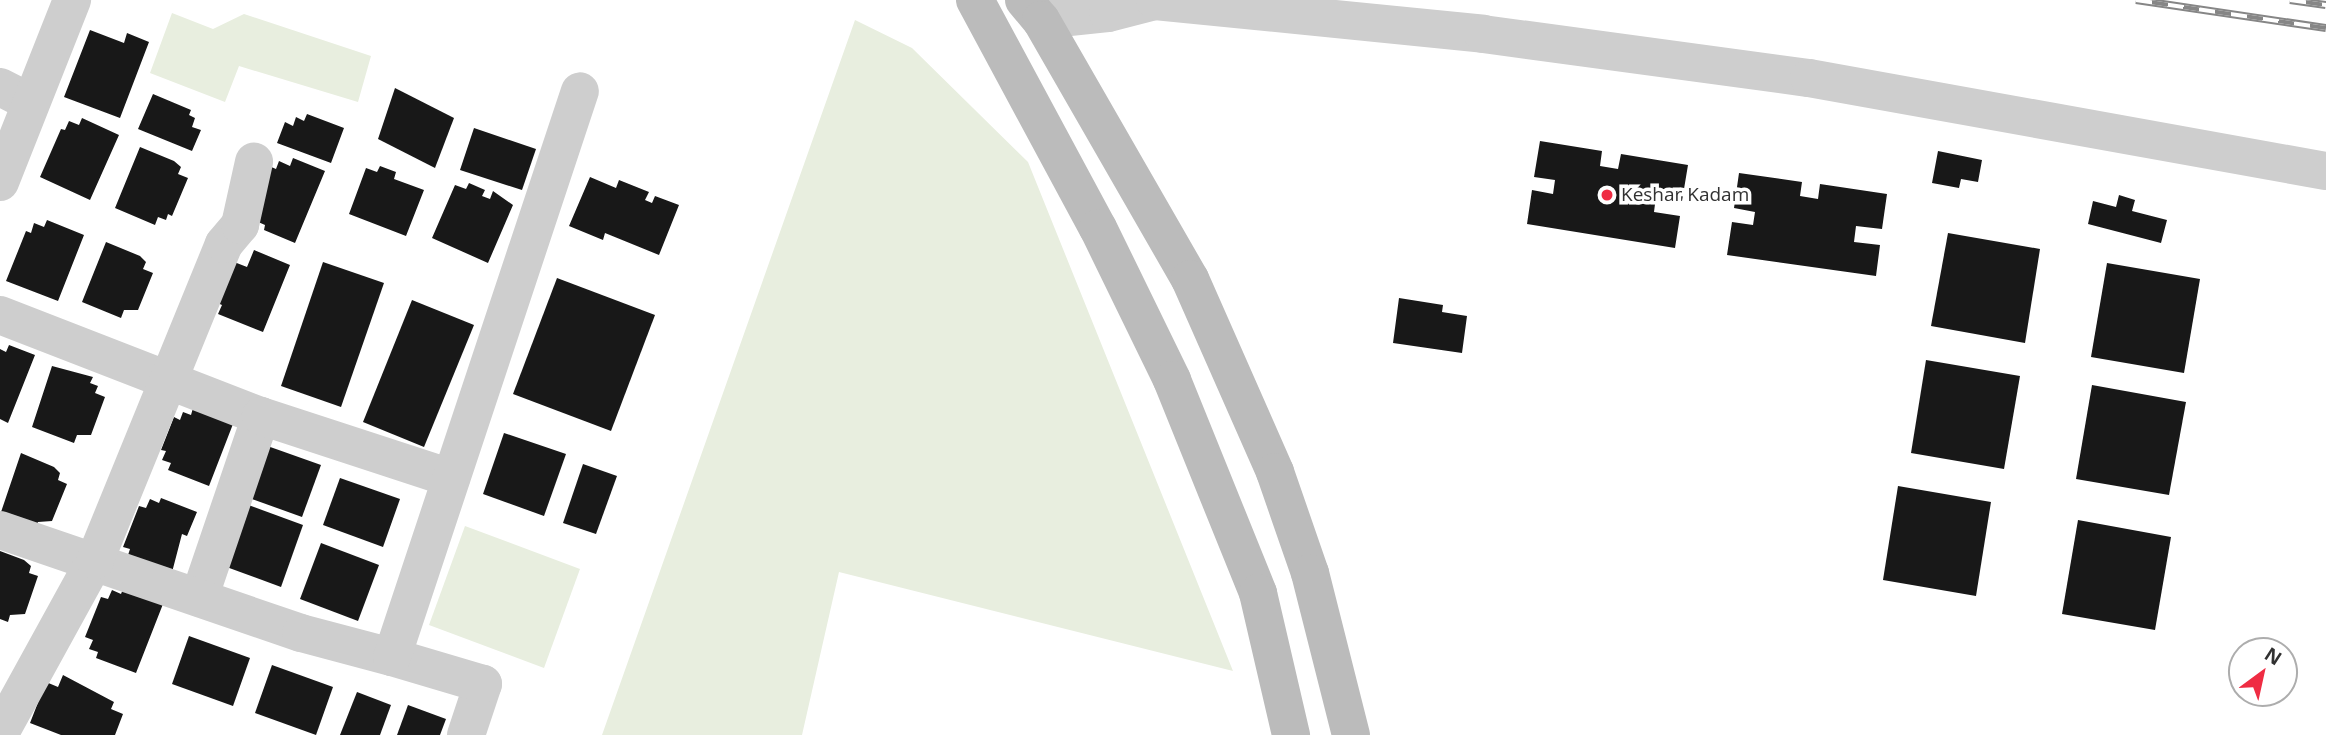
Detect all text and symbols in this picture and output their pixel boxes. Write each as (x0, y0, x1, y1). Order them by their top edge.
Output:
place label: Keshar Kadam (1621, 184, 1749, 206)
marker: Keshar Kadam (1599, 187, 1615, 203)
north arrow (2228, 637, 2298, 707)
text: N (2260, 641, 2287, 671)

